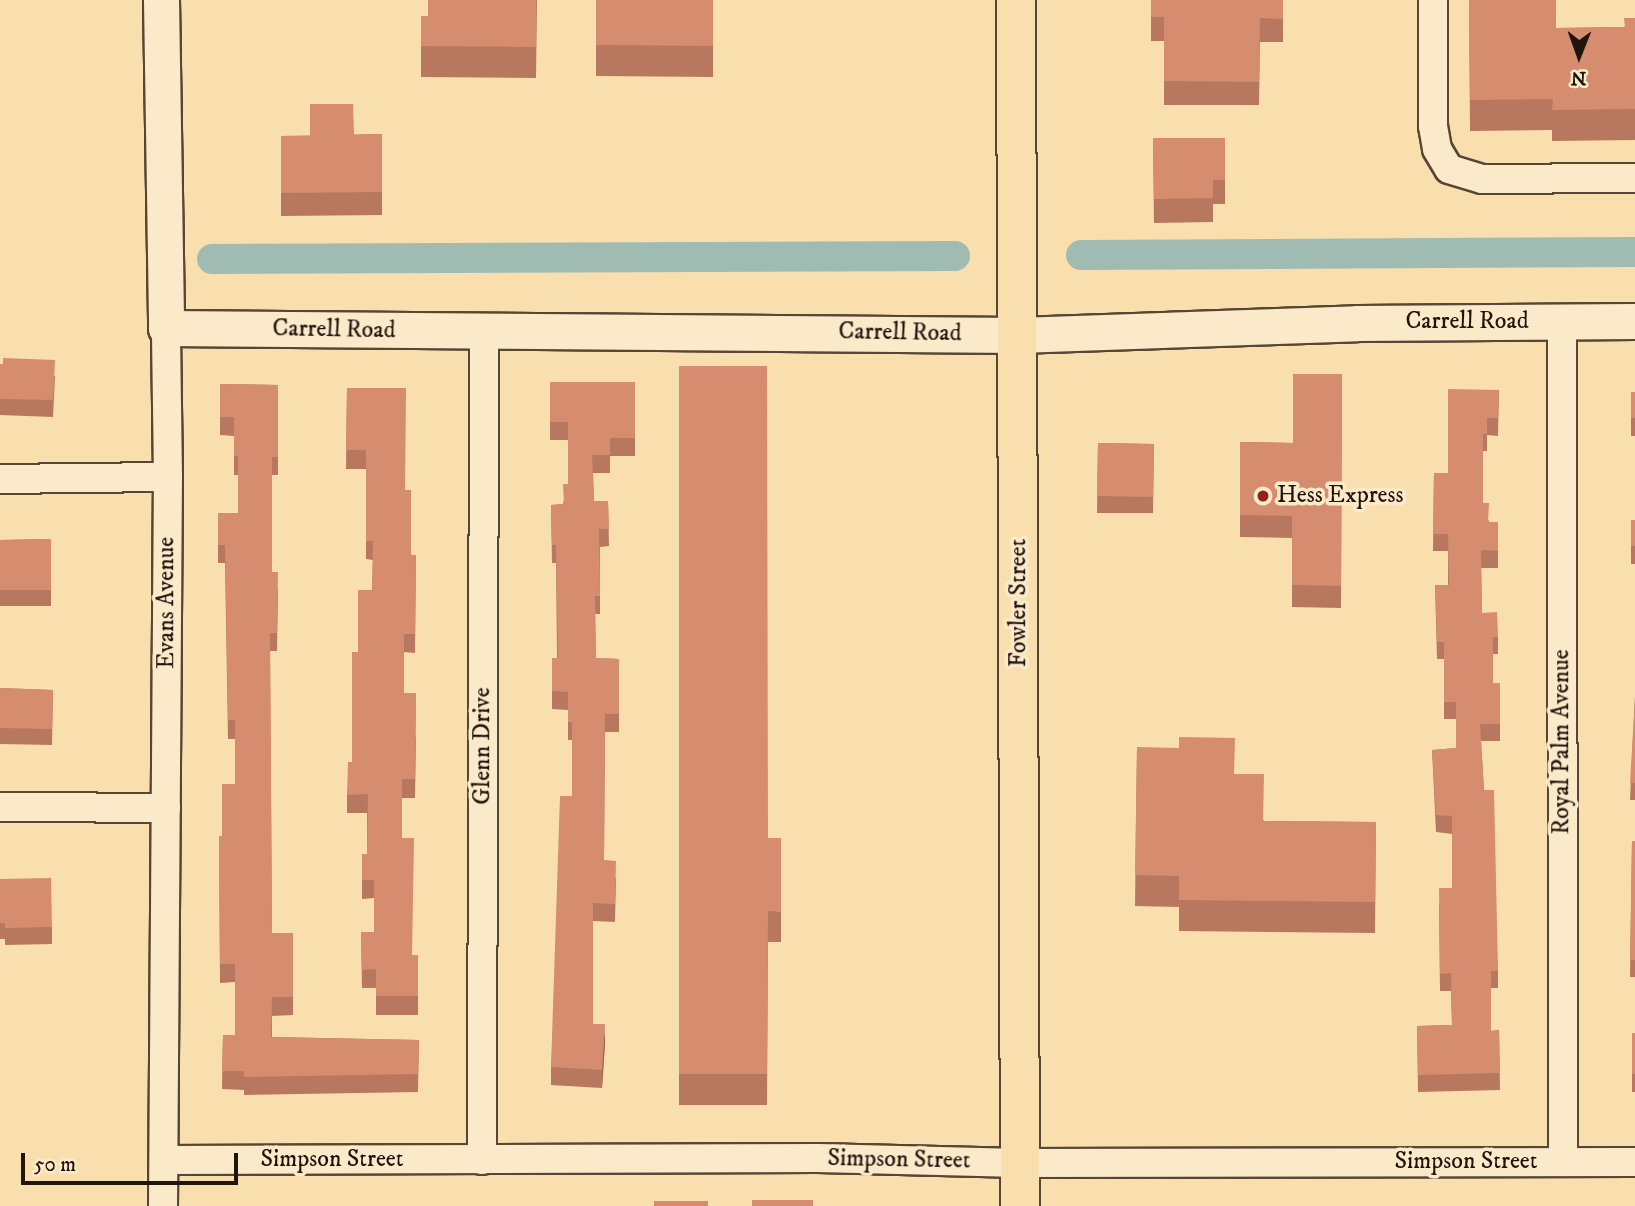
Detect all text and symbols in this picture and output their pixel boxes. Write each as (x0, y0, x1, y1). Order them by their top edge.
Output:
north arrow (1544, 21, 1614, 91)
text: N (1571, 66, 1587, 89)
street label: Carrell Road (1405, 308, 1529, 336)
street label: Carrell Road (272, 315, 396, 345)
street label: Carrell Road (838, 318, 962, 348)
place label: Hess Express (1277, 482, 1404, 510)
marker: Hess Express (1255, 488, 1271, 504)
street label: Evans Avenue (153, 537, 181, 669)
street label: Fowler Street (1005, 539, 1033, 667)
street label: Royal Palm Avenue (1548, 649, 1576, 835)
street label: Glenn Drive (469, 687, 497, 805)
scale bar (24, 1140, 242, 1184)
street label: Simpson Street (827, 1144, 971, 1176)
street label: Simpson Street (261, 1146, 403, 1174)
street label: Simpson Street (1395, 1148, 1537, 1176)
text: 50 m (34, 1152, 76, 1178)

